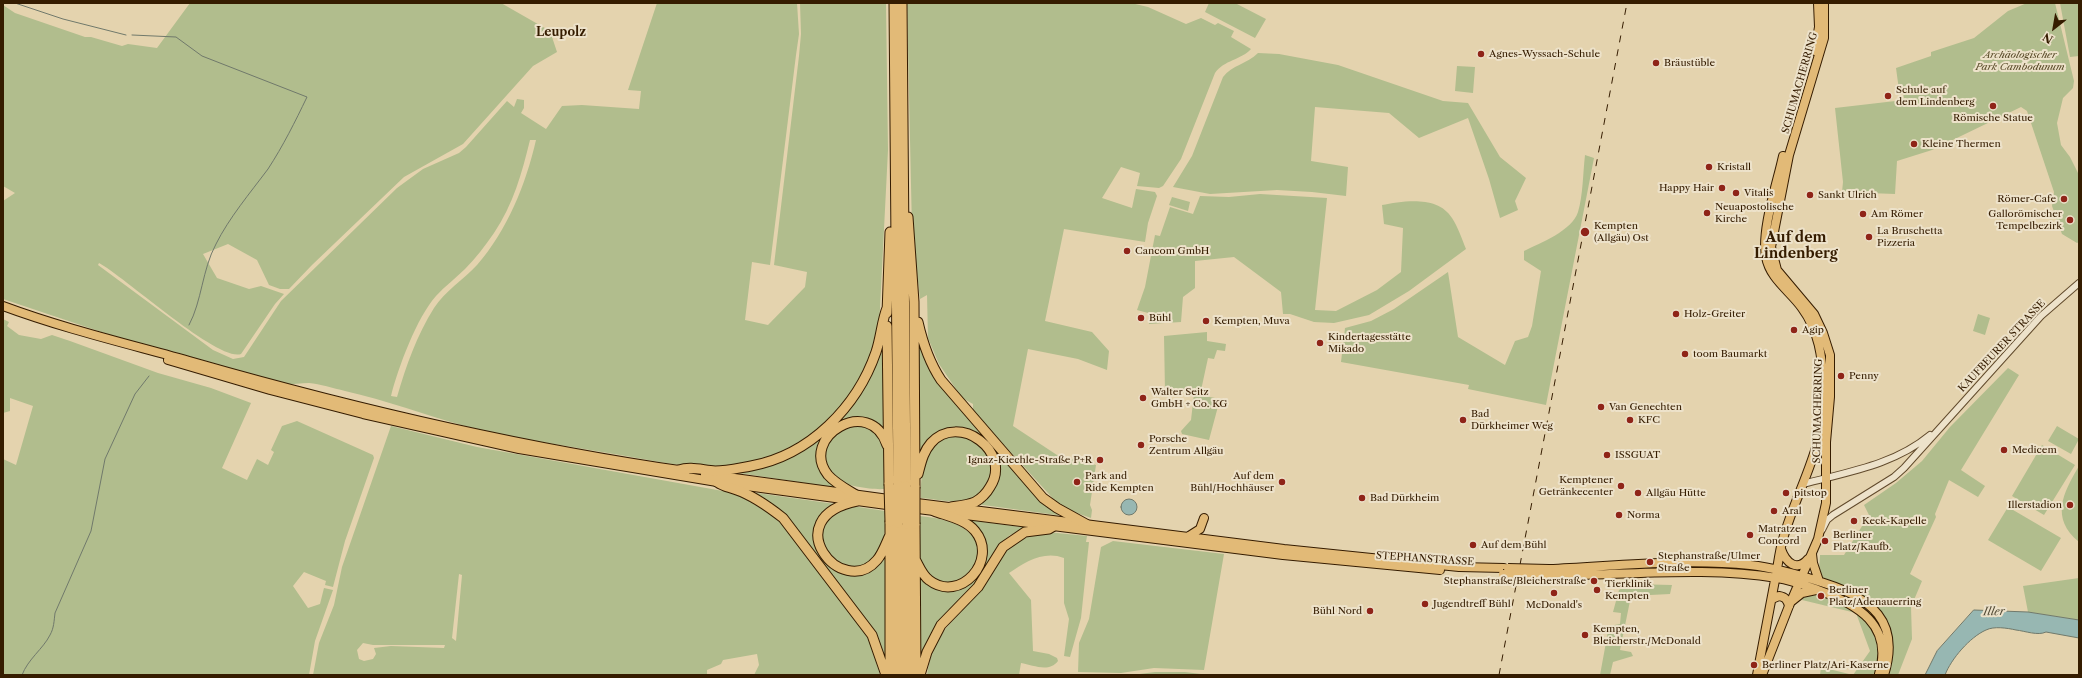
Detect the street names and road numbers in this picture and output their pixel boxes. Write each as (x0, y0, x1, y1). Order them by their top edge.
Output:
street label: SCHUMACHERRING (1780, 31, 1820, 135)
street label: KAUFBEURER STRASSE (1956, 297, 2048, 395)
street label: SCHUMACHERRING (1811, 358, 1825, 464)
street label: STEPHANSTRASSE (1376, 550, 1474, 568)

